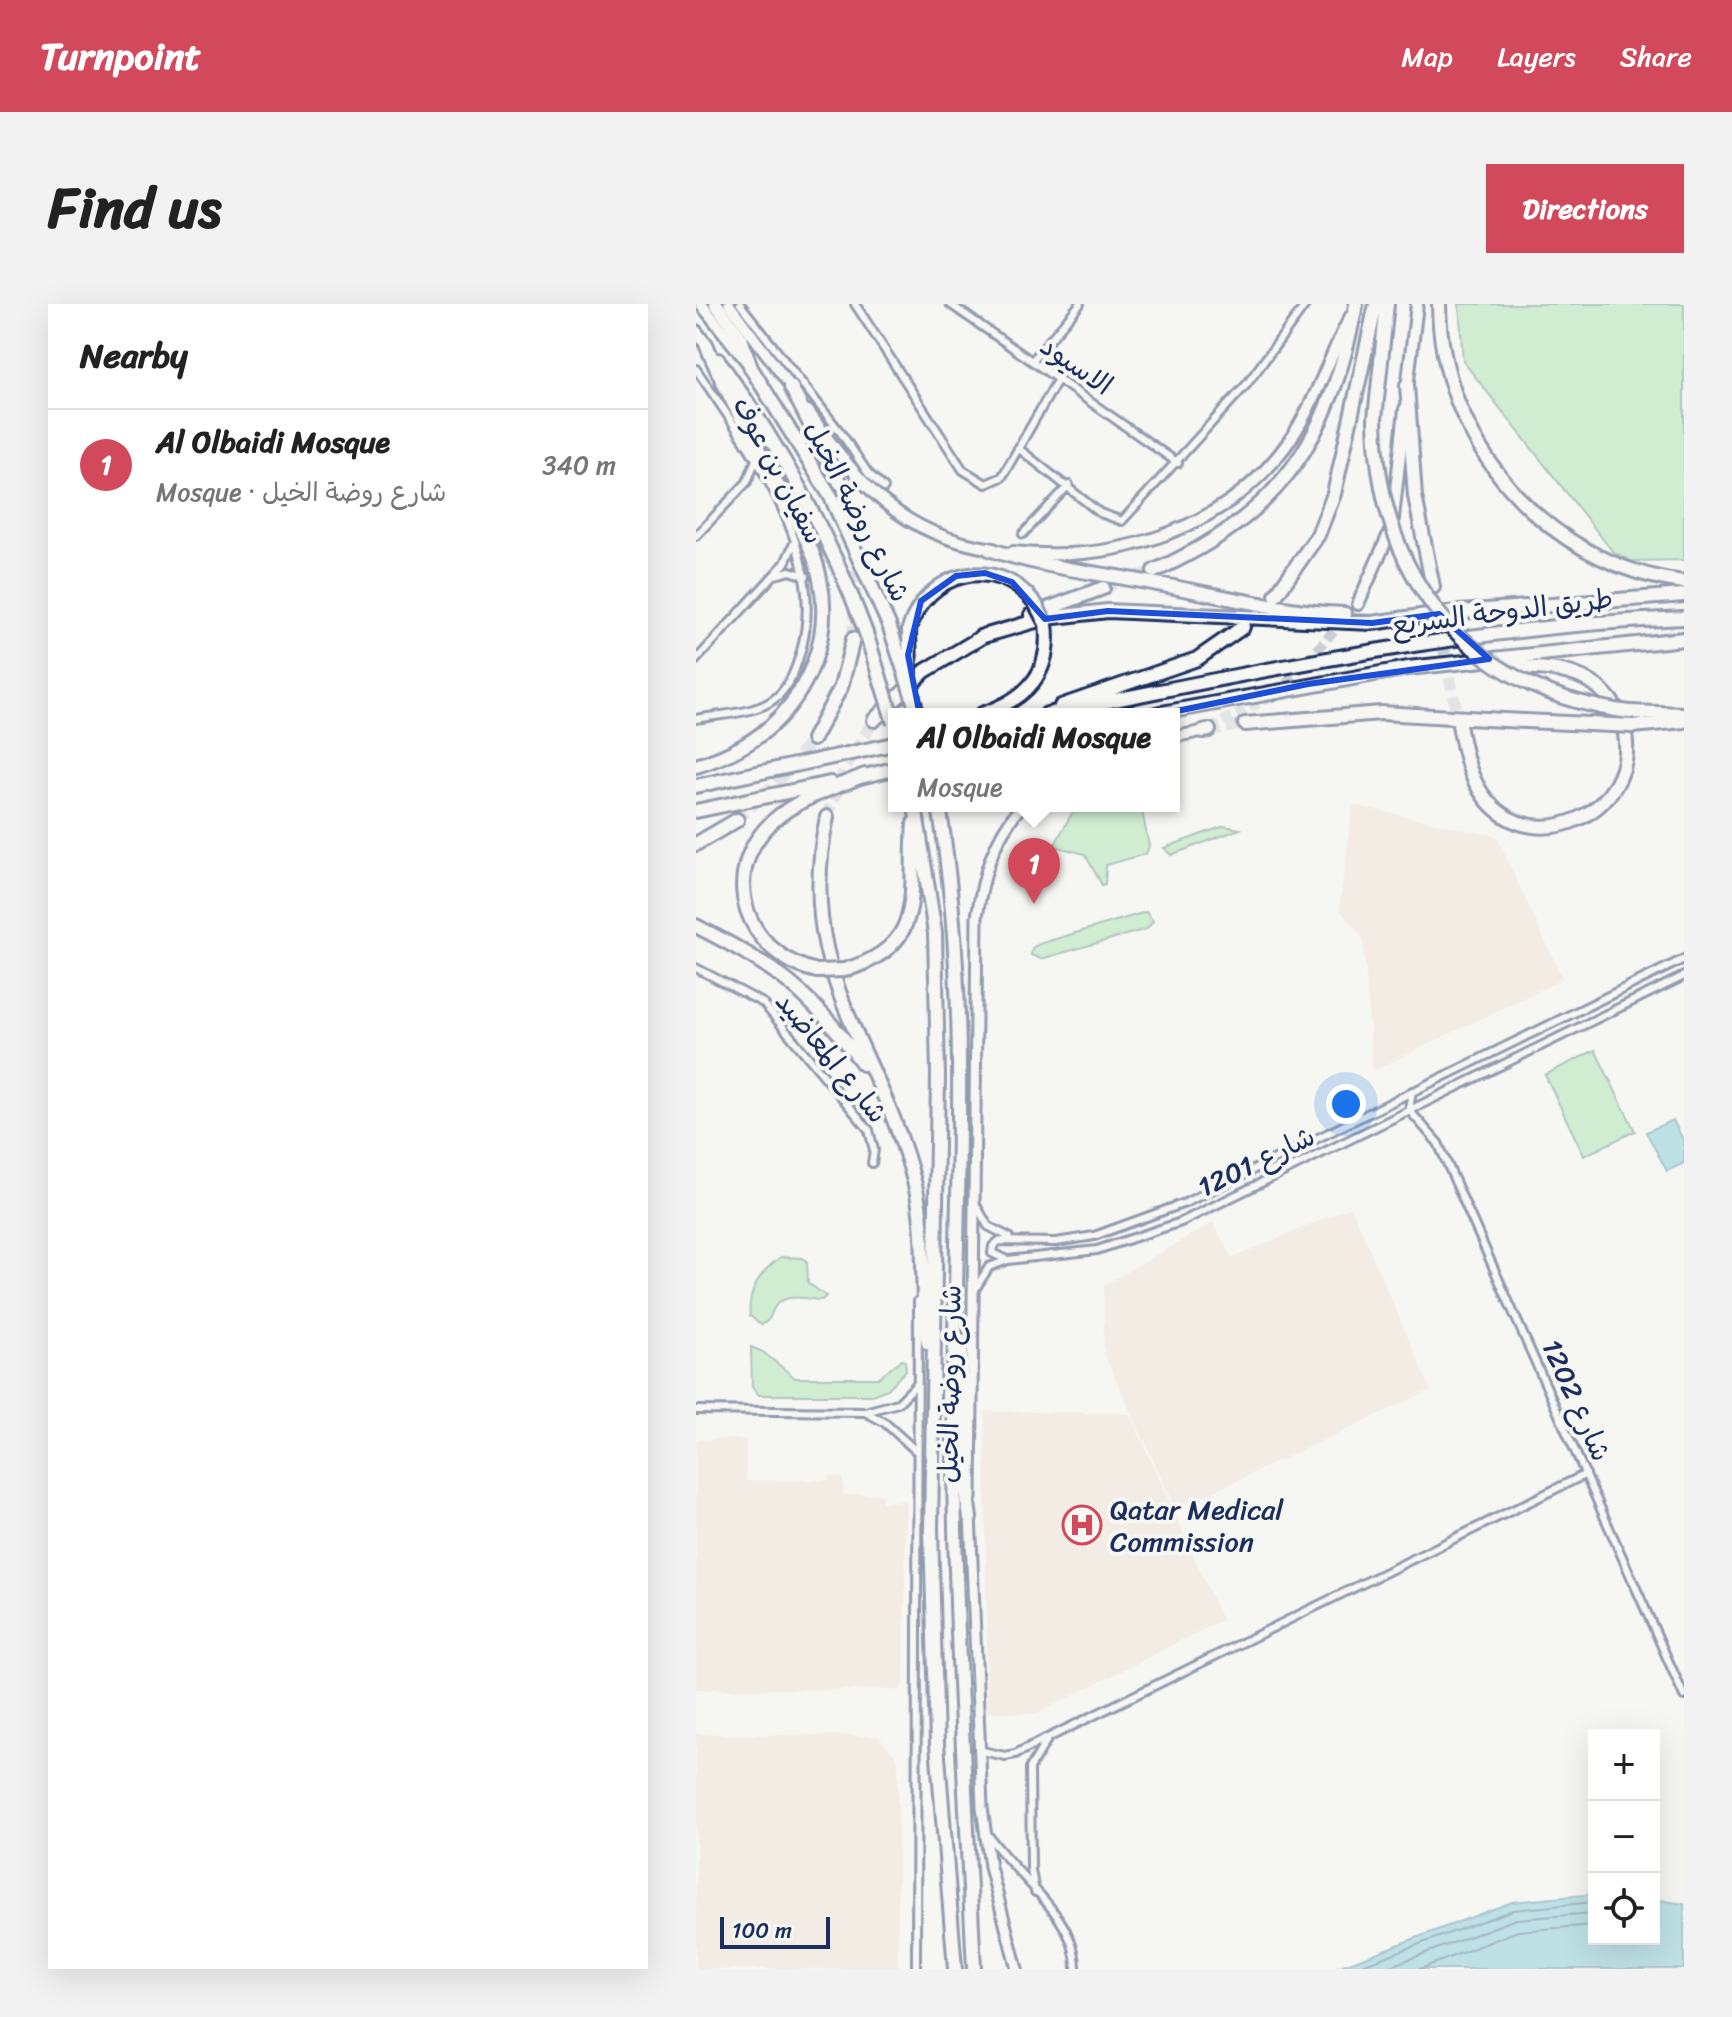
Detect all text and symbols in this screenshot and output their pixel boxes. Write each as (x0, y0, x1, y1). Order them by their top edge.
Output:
text: Turnpoint (40, 23, 201, 90)
text: Map (1401, 32, 1453, 81)
text: Layers (1497, 32, 1576, 81)
text: Share (1620, 32, 1692, 81)
text: Find us (48, 159, 221, 258)
button: Directions (1486, 164, 1684, 253)
street label: الاسيود (1030, 322, 1124, 409)
text: Nearby (80, 326, 188, 386)
street label: سفيان بن عوف (719, 387, 838, 553)
street label: شارع روضة الخيل (791, 412, 924, 611)
text: Al Olbaidi Mosque (156, 415, 390, 469)
text: 1 (100, 442, 112, 488)
text: 340 m (542, 442, 616, 488)
text: Mosque · شارع روضة الخيل (156, 469, 446, 515)
street label: طريق الدوحة السريع (1388, 574, 1616, 649)
popup (888, 708, 1180, 812)
text: Al Olbaidi Mosque (917, 710, 1151, 764)
text: Mosque (917, 764, 1003, 810)
pin: 1 (1008, 838, 1060, 904)
street label: شارع المعاضيد (762, 980, 901, 1135)
your location (1326, 1084, 1366, 1124)
street label: شارع 1201 (1189, 1112, 1323, 1211)
street label: شارع روضة الخيل (923, 1284, 976, 1484)
street label: شارع 1202 (1528, 1331, 1625, 1470)
place label: Qatar Medical Commission (1110, 1485, 1284, 1566)
hospital icon: Qatar Medical Commission (1061, 1504, 1103, 1546)
map controls (1588, 1729, 1660, 1945)
button: + (1588, 1729, 1660, 1801)
button: − (1588, 1801, 1660, 1873)
button: locate (1588, 1873, 1660, 1945)
text: 100 m (732, 1911, 792, 1950)
scale bar (720, 1913, 830, 1949)

